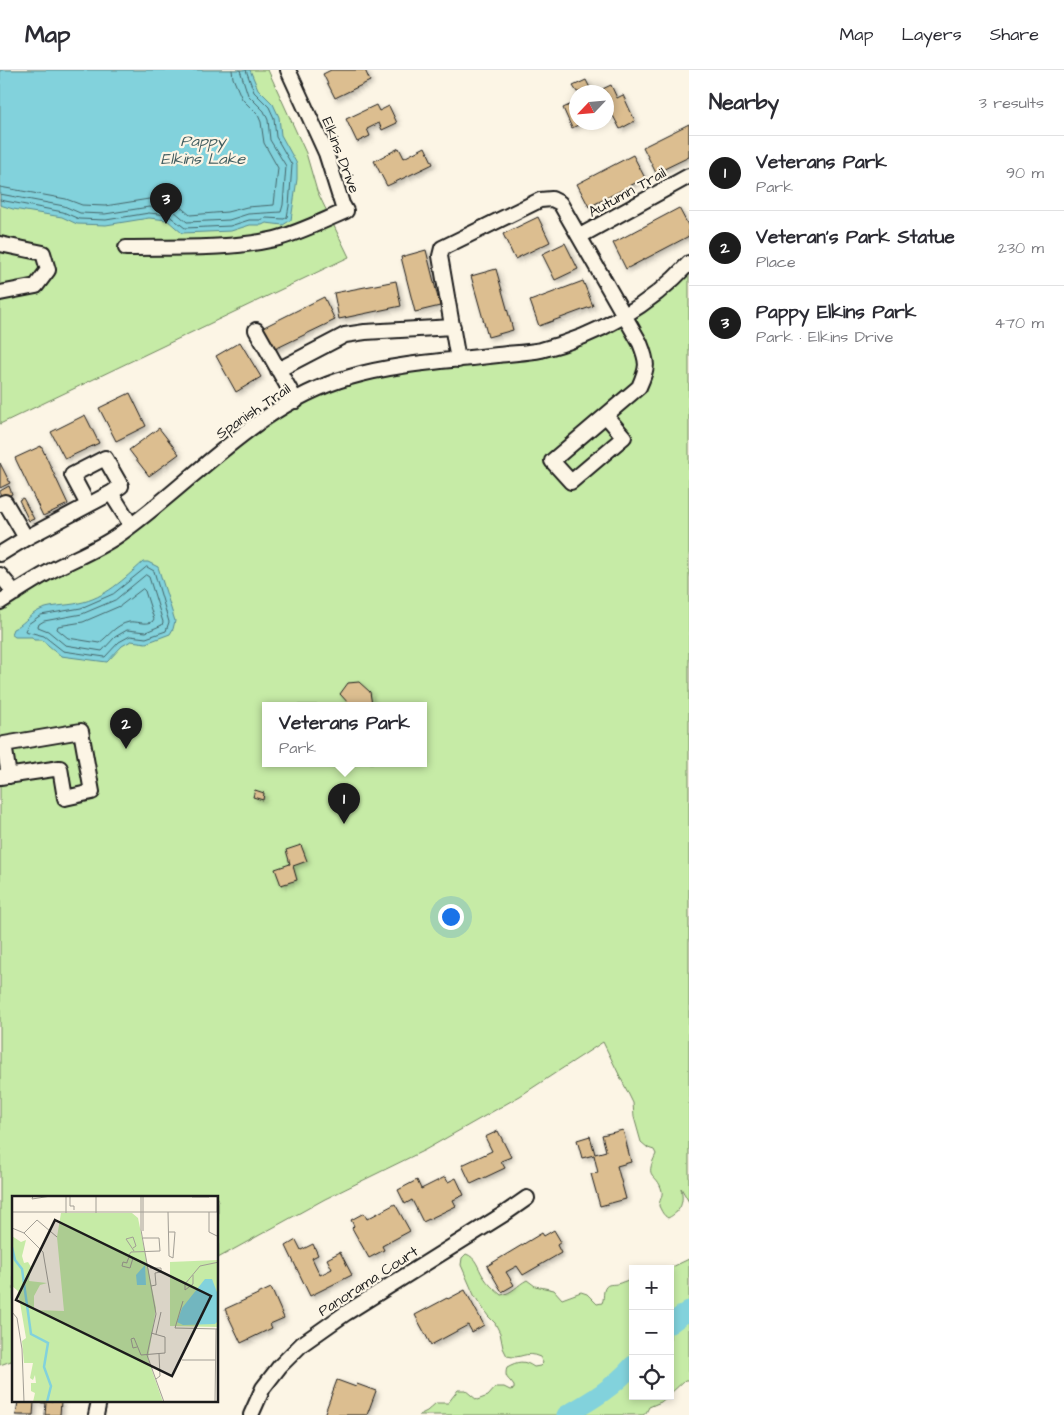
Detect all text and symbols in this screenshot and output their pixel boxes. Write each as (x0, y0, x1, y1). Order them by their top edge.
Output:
text: Map (25, 18, 70, 52)
text: Map (839, 22, 873, 47)
text: Layers (901, 22, 962, 47)
text: Share (990, 22, 1039, 47)
north arrow (569, 85, 614, 130)
text: Nearby (709, 88, 779, 117)
text: 3 results (979, 92, 1044, 114)
street label: Elkins Drive (316, 114, 365, 196)
water label: Pappy Elkins Lake (161, 130, 247, 170)
text: Veterans Park (756, 149, 887, 176)
street label: Autumn Trail (585, 162, 670, 222)
text: 1 (724, 162, 726, 184)
text: 90 m (1006, 162, 1044, 184)
text: Park (756, 176, 793, 198)
pin: 3 (150, 183, 182, 224)
text: Veteran's Park Statue (756, 224, 955, 251)
text: 2 (720, 237, 730, 259)
text: 230 m (998, 237, 1044, 259)
text: Place (756, 251, 796, 273)
text: Pappy Elkins Park (756, 299, 916, 326)
text: 3 (721, 312, 729, 334)
text: 470 m (994, 312, 1044, 334)
text: Park · Elkins Drive (756, 326, 893, 348)
street label: Spanish Trail (212, 379, 295, 444)
popup (262, 702, 427, 767)
pin: 2 (110, 708, 142, 749)
text: Veterans Park (279, 710, 410, 737)
text: Park (279, 737, 316, 759)
pin: 1 (328, 783, 360, 824)
your location (438, 904, 464, 930)
inset map (12, 1196, 219, 1402)
street label: Panorama Court (314, 1241, 422, 1322)
map controls (629, 1265, 674, 1400)
button: + (629, 1265, 674, 1310)
button: − (629, 1310, 674, 1355)
button: locate (629, 1355, 674, 1400)

